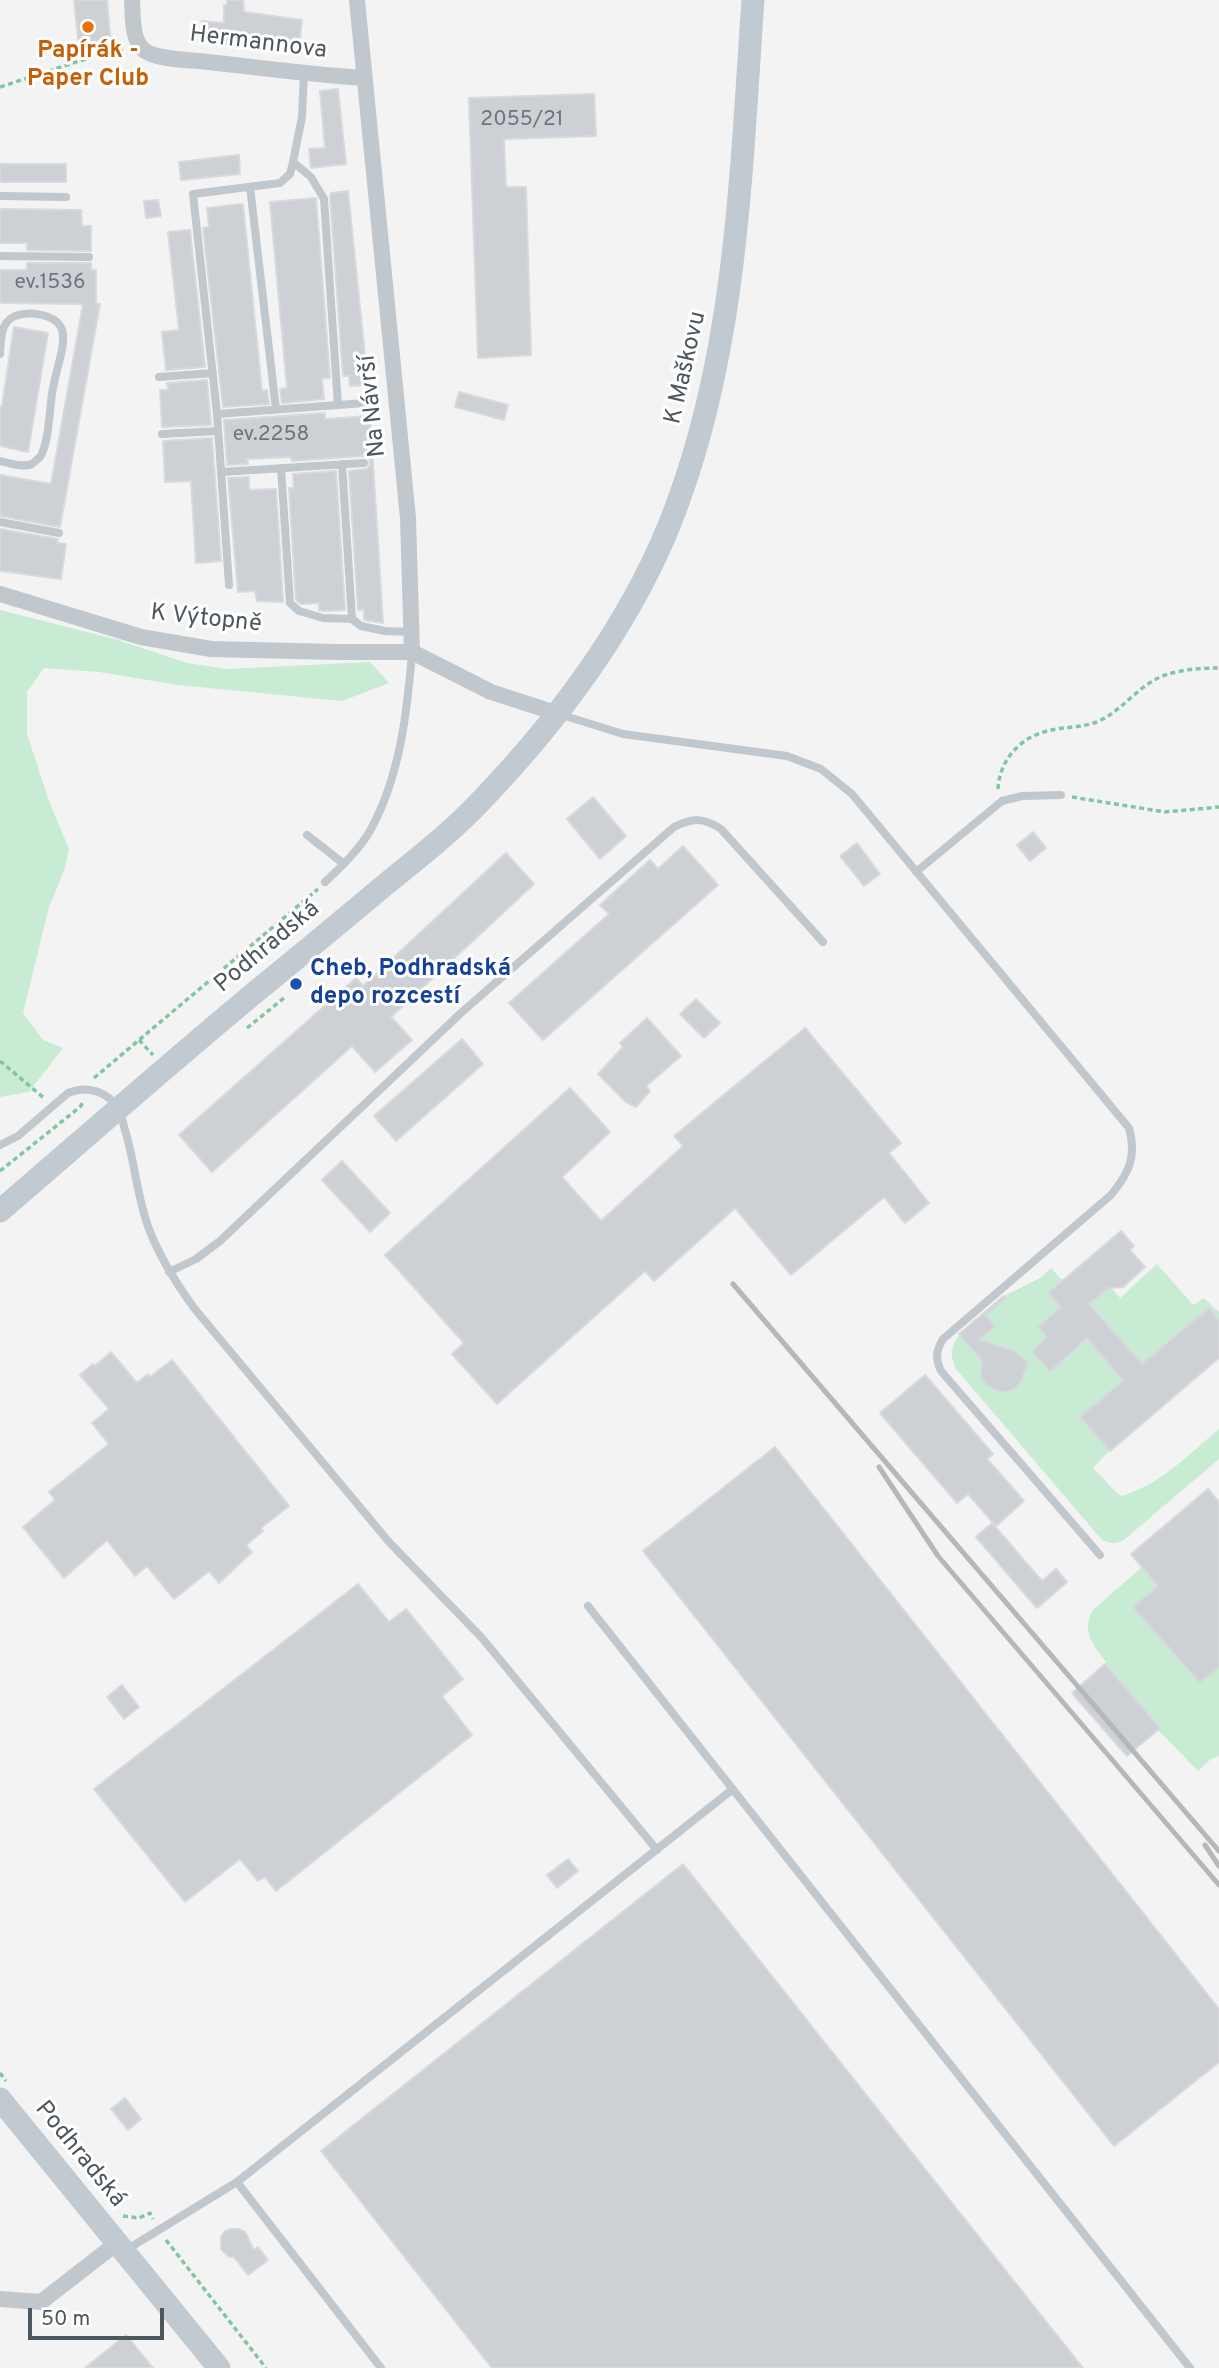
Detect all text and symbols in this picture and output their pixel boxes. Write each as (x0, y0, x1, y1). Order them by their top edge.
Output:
marker: Papírák - Paper Club (80, 19, 96, 35)
street label: Hermannova (188, 21, 328, 67)
place label: Papírák - Paper Club (27, 38, 149, 94)
house number: 2055/21 (480, 108, 564, 134)
house number: ev.1536 (14, 271, 86, 297)
street label: K Maškovu (660, 309, 714, 427)
street label: Na Návrší (354, 353, 394, 459)
house number: ev.2258 (233, 423, 309, 449)
street label: K Výtopně (149, 600, 263, 640)
street label: Podhradská (210, 896, 326, 1000)
place label: Cheb, Podhradská depo rozcestí (310, 956, 511, 1012)
marker: Cheb, Podhradská depo rozcestí (288, 976, 304, 992)
street label: Podhradská (27, 2096, 131, 2214)
scale bar (32, 2294, 168, 2338)
text: 50 m (41, 2306, 90, 2333)

